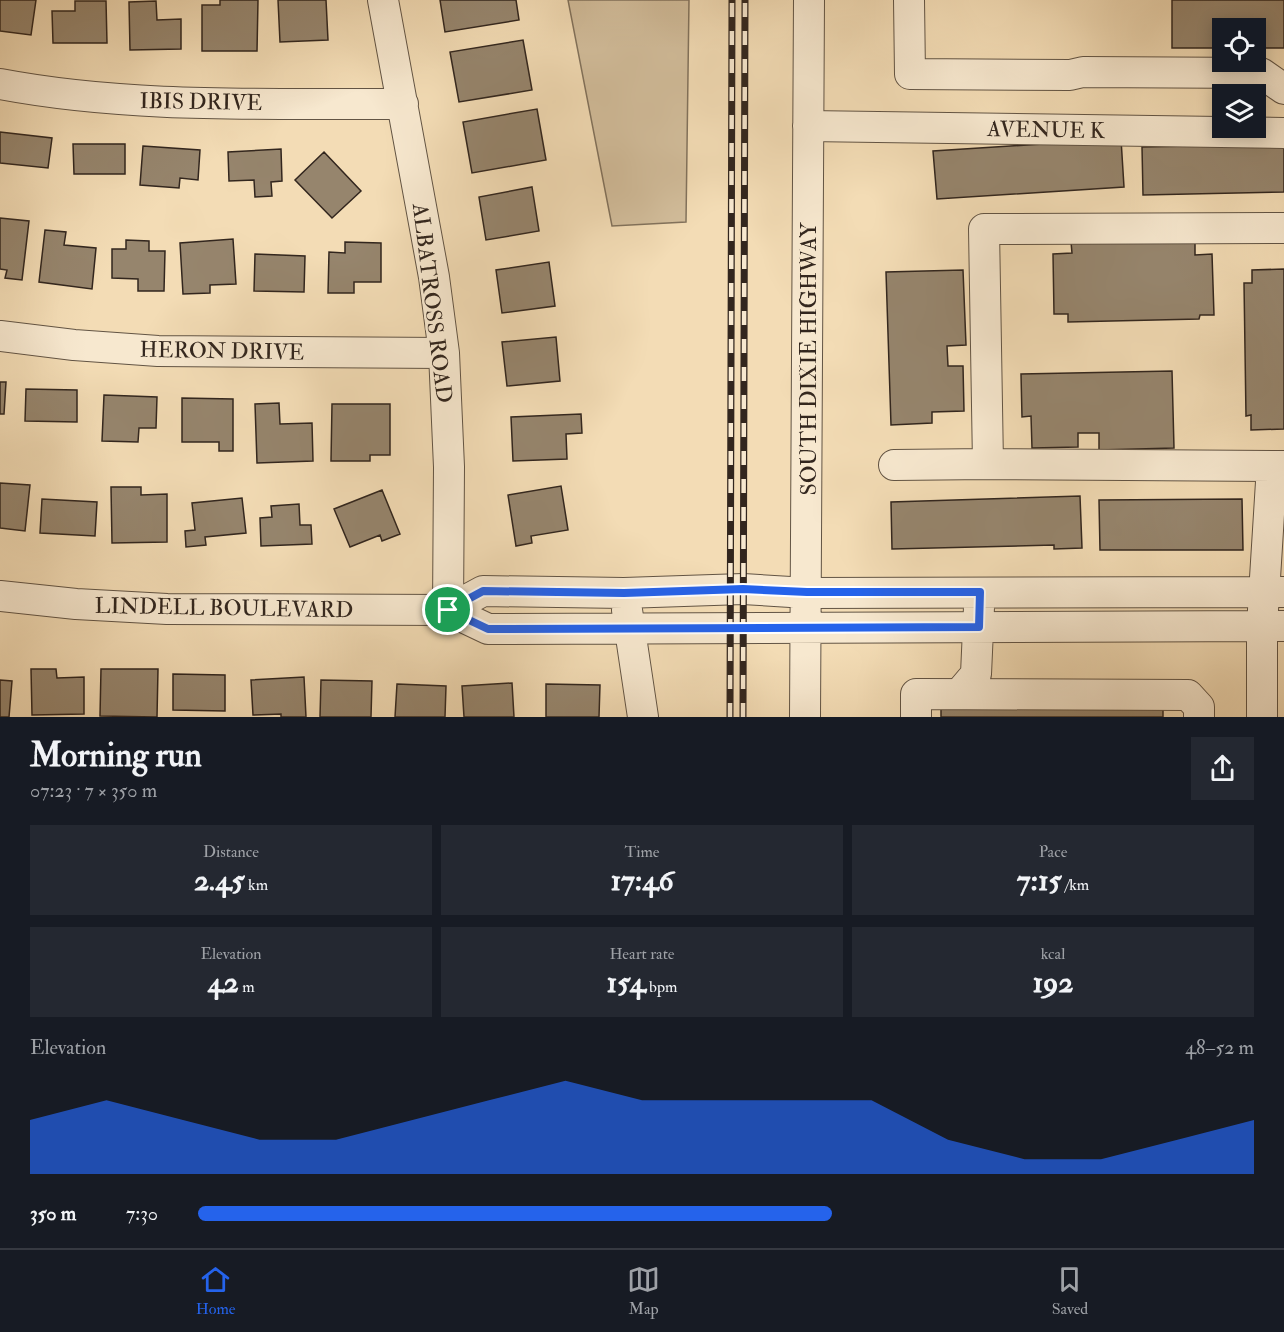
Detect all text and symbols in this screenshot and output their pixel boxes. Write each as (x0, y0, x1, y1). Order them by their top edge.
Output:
map controls (1212, 18, 1266, 138)
button: locate (1212, 18, 1266, 72)
button: layers (1212, 84, 1266, 138)
street label: IBIS DRIVE (139, 87, 263, 117)
street label: AVENUE K (986, 115, 1106, 145)
street label: ALBATROSS ROAD (406, 201, 458, 405)
street label: SOUTH DIXIE HIGHWAY (795, 221, 823, 496)
street label: HERON DRIVE (139, 336, 305, 366)
pin (422, 584, 473, 635)
street label: LINDELL BOULEVARD (94, 592, 354, 624)
icon: arrive (431, 593, 464, 626)
text: Morning run (30, 735, 202, 776)
button: share (1191, 737, 1254, 800)
text: 07:23 · 7 × 350 m (30, 778, 157, 803)
text: Distance (203, 842, 259, 862)
text: Time (625, 842, 659, 862)
text: Pace (1039, 842, 1067, 862)
text: 2.45 (194, 862, 245, 899)
text: 17:46 (610, 862, 674, 899)
text: 7:15 (1017, 862, 1062, 899)
text: km (245, 875, 268, 895)
text: /km (1062, 875, 1089, 895)
text: Elevation (201, 944, 261, 964)
text: Heart rate (609, 944, 675, 964)
text: kcal (1041, 944, 1065, 964)
text: 42 (207, 964, 239, 1001)
text: 154 (607, 964, 646, 1001)
text: 192 (1032, 964, 1074, 1001)
text: m (239, 977, 255, 997)
text: bpm (646, 977, 677, 997)
text: Elevation (30, 1035, 106, 1060)
text: 48–52 m (1185, 1035, 1254, 1060)
text: 350 m (30, 1201, 76, 1226)
text: 7:30 (126, 1201, 158, 1226)
tab: Home (196, 1263, 235, 1319)
tab: Map (627, 1263, 660, 1319)
tab: Saved (1052, 1263, 1088, 1319)

